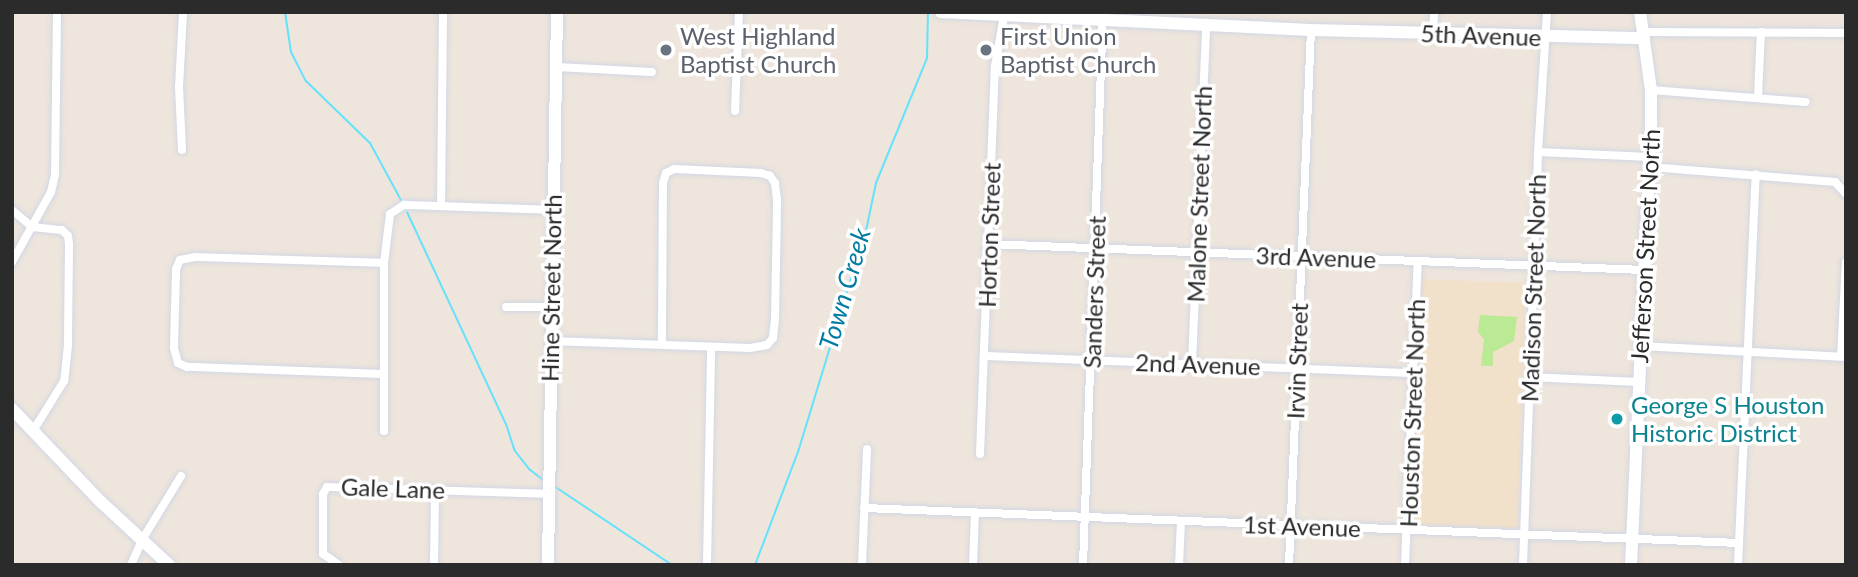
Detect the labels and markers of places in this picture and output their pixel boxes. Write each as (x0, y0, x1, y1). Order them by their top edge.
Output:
place label: West Highland Baptist Church (680, 22, 836, 78)
place label: First Union Baptist Church (1000, 22, 1156, 78)
marker: West Highland Baptist Church (658, 42, 674, 58)
marker: First Union Baptist Church (978, 42, 994, 58)
place label: George S Houston Historic District (1631, 391, 1824, 447)
marker: George S Houston Historic District (1609, 411, 1625, 427)

